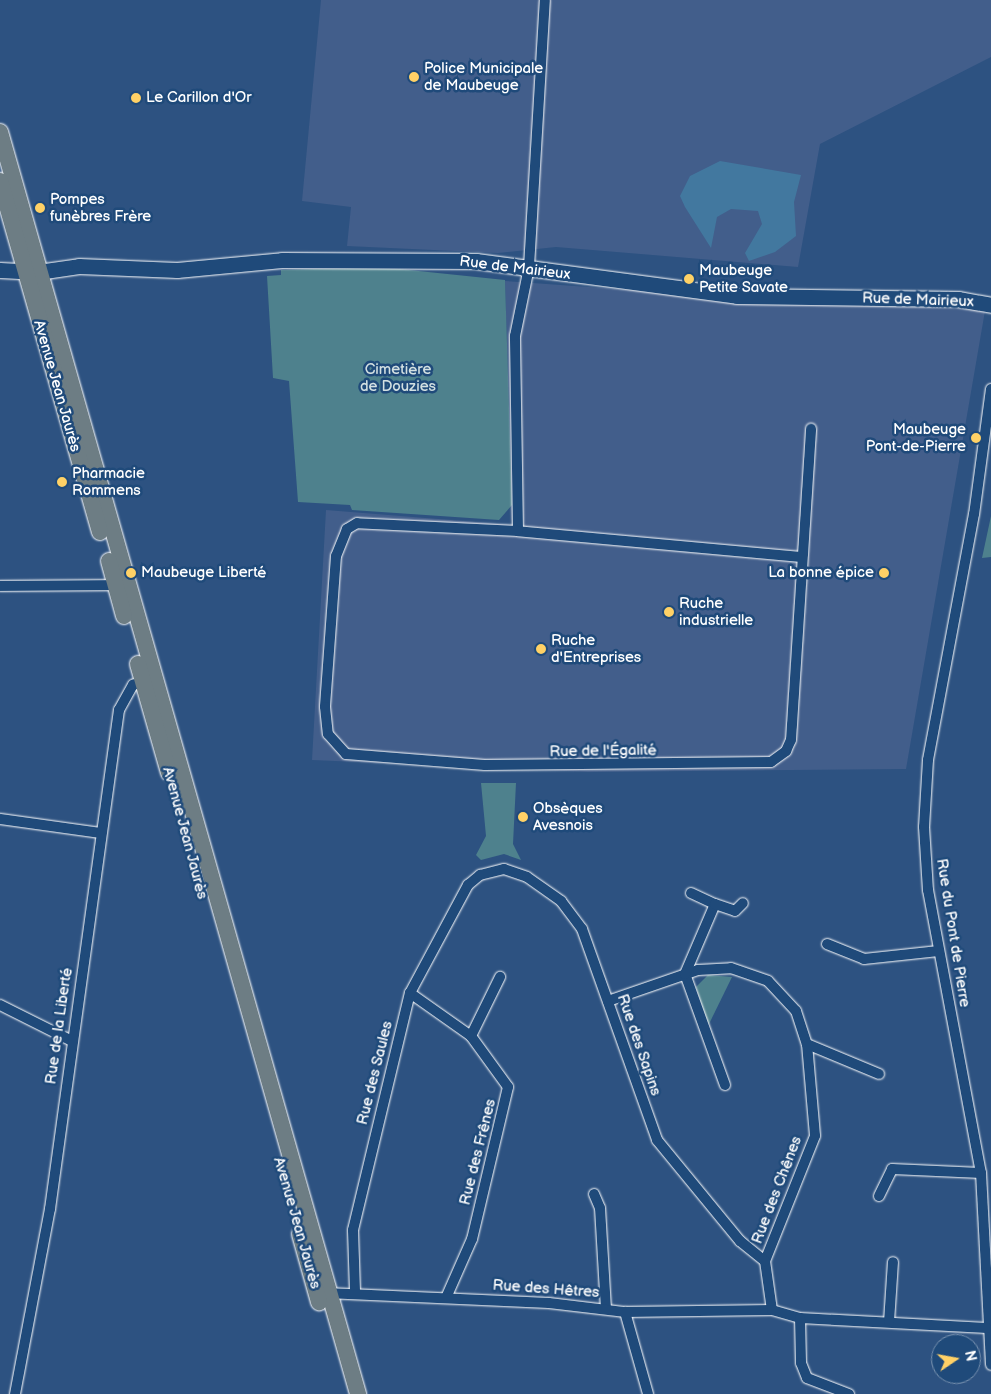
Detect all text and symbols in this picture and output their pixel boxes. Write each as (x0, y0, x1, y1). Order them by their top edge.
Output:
place label: Police Municipale de Maubeuge (424, 59, 543, 94)
marker: Police Municipale de Maubeuge (408, 71, 420, 83)
place label: Le Carillon d'Or (146, 89, 252, 107)
marker: Le Carillon d'Or (130, 92, 142, 104)
place label: Pompes funèbres Frère (50, 190, 151, 225)
marker: Pompes funèbres Frère (34, 202, 46, 214)
street label: Rue de Mairieux (458, 252, 572, 284)
place label: Maubeuge Petite Savate (699, 261, 788, 296)
marker: Maubeuge Petite Savate (683, 273, 695, 285)
street label: Rue de Mairieux (862, 289, 974, 311)
street label: Avenue Jean Jaurès (29, 317, 85, 455)
park label: Cimetière de Douzies (360, 360, 436, 395)
place label: Maubeuge Pont-de-Pierre (866, 420, 966, 455)
marker: Maubeuge Pont-de-Pierre (970, 432, 982, 444)
place label: Pharmacie Rommens (72, 464, 145, 499)
marker: Pharmacie Rommens (56, 476, 68, 488)
place label: Maubeuge Liberté (141, 564, 266, 582)
place label: La bonne épice (768, 564, 874, 582)
marker: Maubeuge Liberté (125, 567, 137, 579)
marker: La bonne épice (878, 567, 890, 579)
place label: Ruche industrielle (679, 594, 753, 629)
marker: Ruche industrielle (663, 606, 675, 618)
place label: Ruche d'Entreprises (551, 631, 641, 666)
marker: Ruche d'Entreprises (535, 643, 547, 655)
street label: Rue de l'Égalité (549, 741, 657, 761)
street label: Avenue Jean Jaurès (158, 764, 212, 902)
place label: Obsèques Avesnois (533, 799, 603, 834)
marker: Obsèques Avesnois (517, 811, 529, 823)
street label: Rue du Pont de Pierre (932, 857, 974, 1009)
street label: Rue de la Liberté (42, 967, 76, 1085)
street label: Rue des Sapins (613, 992, 665, 1098)
street label: Rue des Saules (353, 1019, 397, 1127)
street label: Rue des Frênes (456, 1097, 500, 1207)
street label: Rue des Chênes (748, 1134, 806, 1246)
street label: Avenue Jean Jaurès (269, 1154, 325, 1292)
street label: Rue des Hêtres (492, 1276, 600, 1302)
north arrow (931, 1334, 981, 1384)
text: N (961, 1349, 980, 1363)

